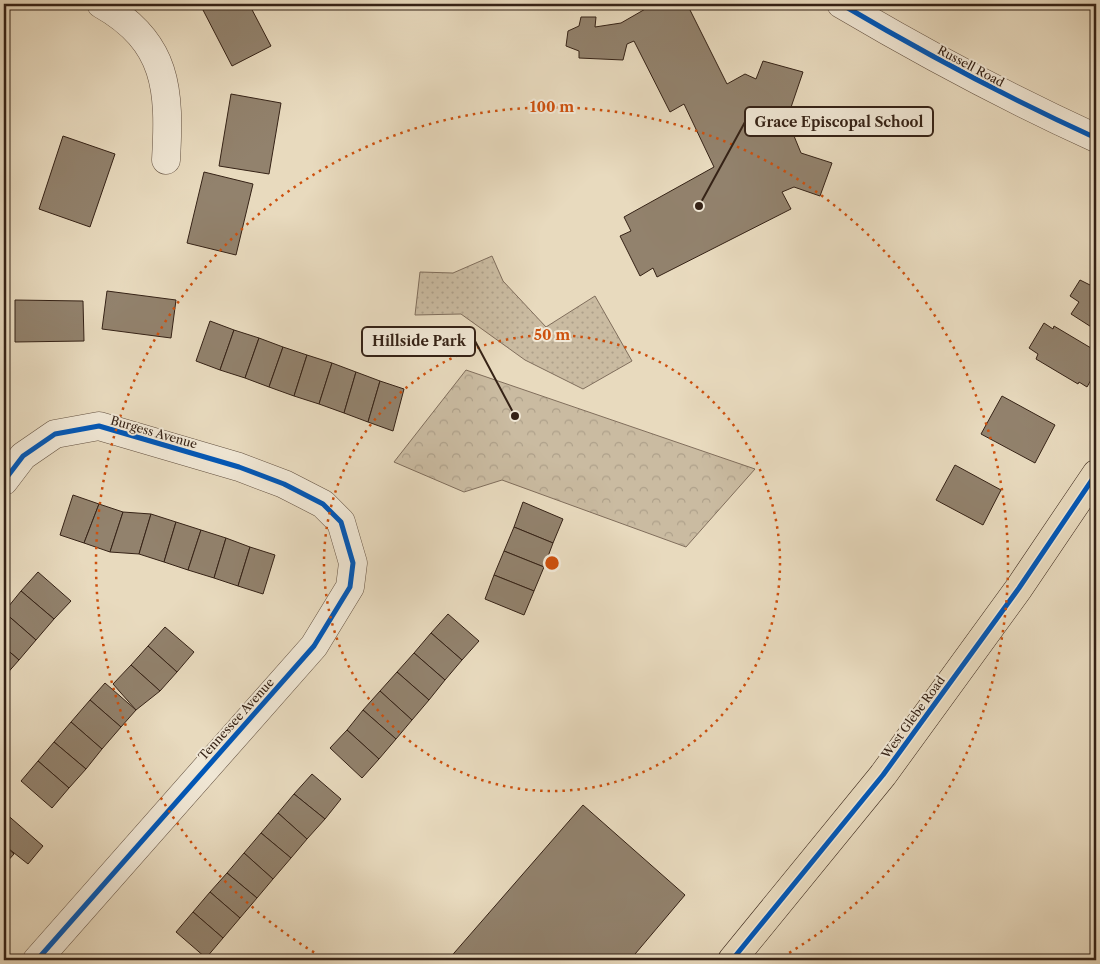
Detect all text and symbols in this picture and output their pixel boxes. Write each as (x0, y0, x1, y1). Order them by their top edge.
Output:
street label: Russell Road (935, 42, 1008, 90)
text: 100 m (530, 97, 574, 116)
callout: Grace Episcopal School (745, 107, 933, 136)
text: Grace Episcopal School (755, 113, 923, 131)
text: 50 m (534, 325, 570, 344)
callout: Hillside Park (362, 327, 475, 356)
text: Hillside Park (372, 332, 467, 350)
street label: Burgess Avenue (109, 412, 199, 452)
centre of rings (543, 554, 561, 572)
street label: West Glebe Road (877, 672, 948, 762)
street label: Tennessee Avenue (195, 675, 277, 763)

